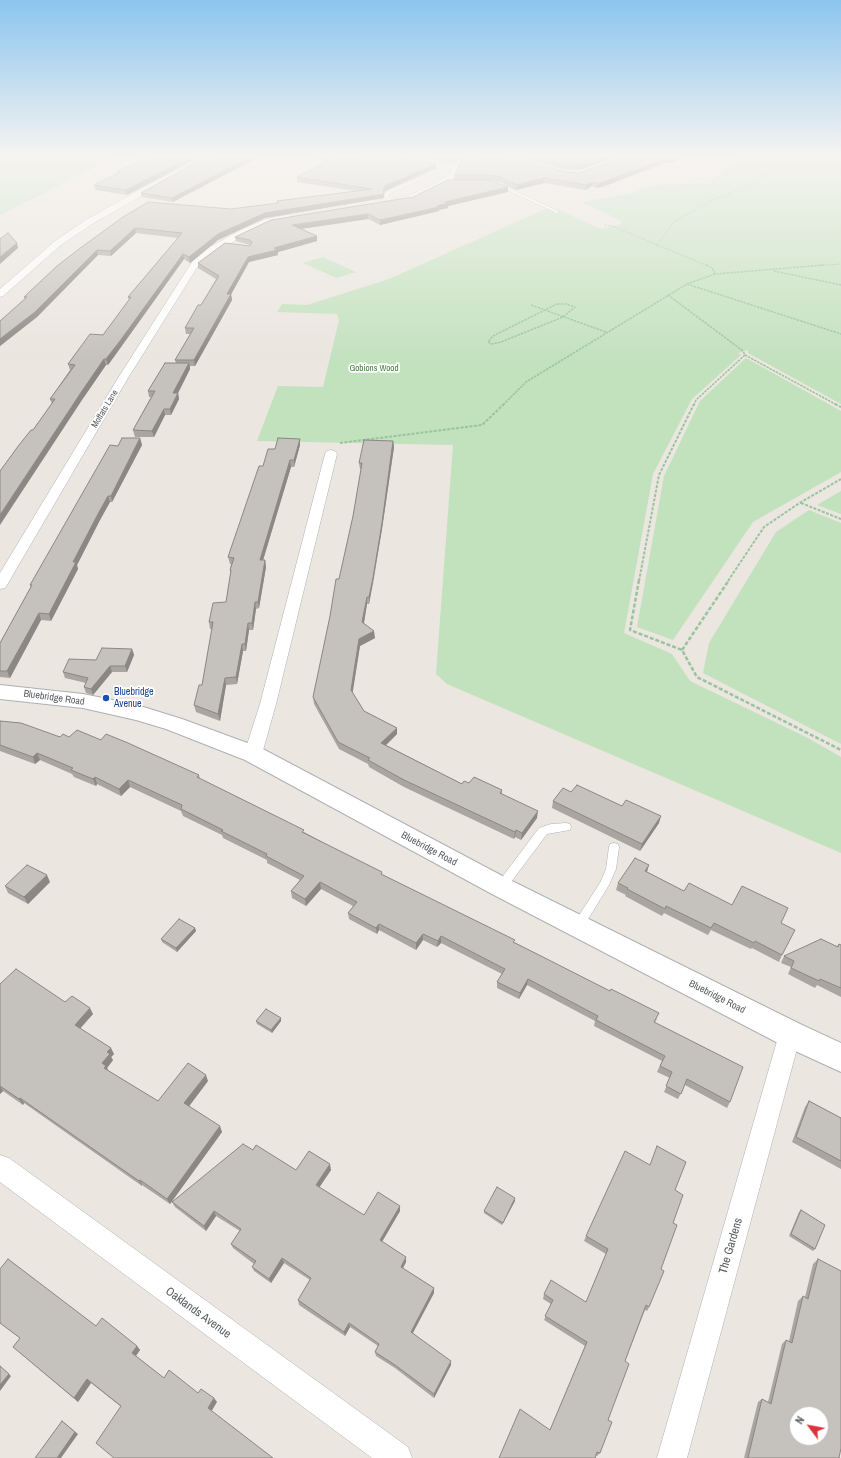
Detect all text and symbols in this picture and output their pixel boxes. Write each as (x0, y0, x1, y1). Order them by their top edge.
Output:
park label: Gobions Wood (349, 364, 399, 374)
street label: Moffats Lane (89, 388, 121, 430)
place label: Bluebridge Avenue (114, 686, 154, 710)
street label: Bluebridge Road (23, 688, 85, 708)
marker: Bluebridge Avenue (101, 693, 111, 703)
street label: Bluebridge Road (399, 829, 459, 869)
street label: Bluebridge Road (687, 978, 747, 1016)
street label: The Gardens (716, 1216, 746, 1276)
street label: Oaklands Avenue (162, 1284, 234, 1342)
north arrow (789, 1406, 829, 1446)
text: N (792, 1414, 807, 1427)

